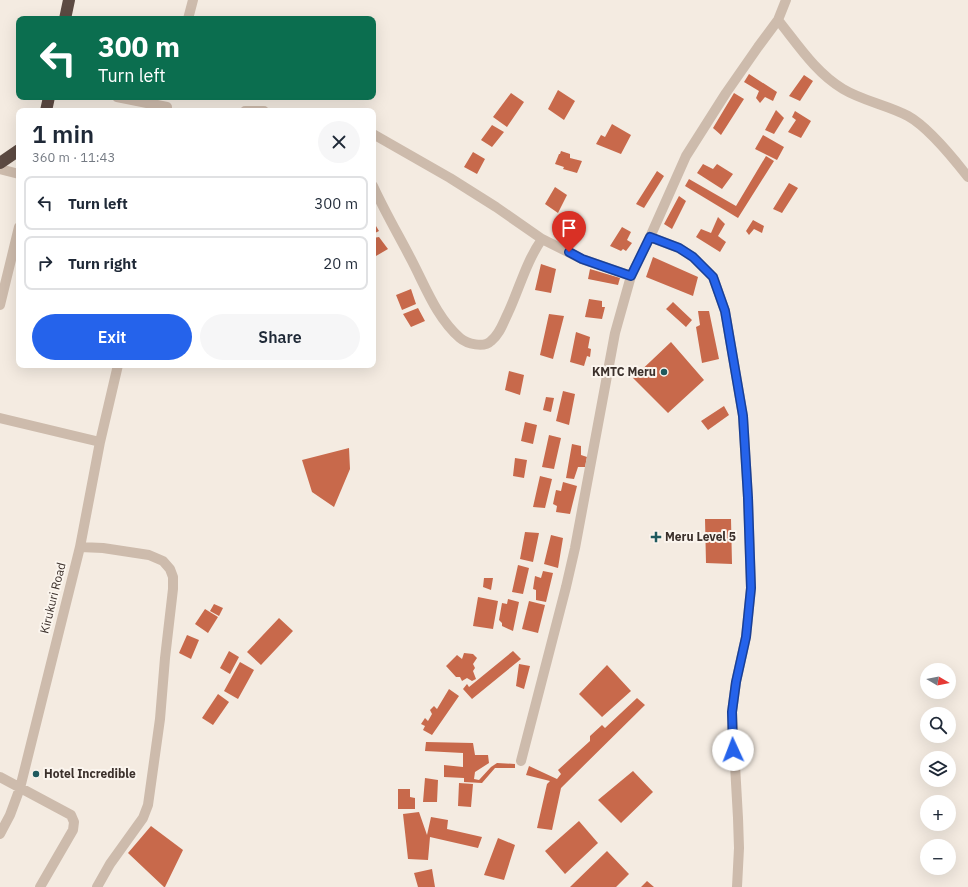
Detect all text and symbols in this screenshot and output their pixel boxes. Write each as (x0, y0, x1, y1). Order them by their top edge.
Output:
text: 300 m (98, 28, 180, 65)
icon: left (32, 32, 84, 84)
text: Turn left (98, 64, 166, 87)
text: 1 min (32, 118, 94, 150)
button: close (318, 121, 360, 163)
text: 360 m · 11:43 (32, 149, 115, 166)
icon: left (34, 192, 56, 214)
text: Turn left (68, 194, 128, 213)
text: 300 m (314, 194, 358, 213)
pin (552, 211, 586, 252)
icon: arrive (558, 217, 580, 239)
icon: right (34, 252, 56, 274)
text: Turn right (68, 254, 137, 273)
text: 20 m (323, 254, 358, 273)
button: Exit (32, 314, 192, 360)
button: Share (200, 314, 360, 360)
place label: KMTC Meru (592, 364, 656, 379)
marker: KMTC Meru (659, 367, 669, 377)
place label: Meru Level 5 (665, 529, 736, 544)
marker: Meru Level 5 (650, 531, 662, 543)
street label: Kirukuri Road (36, 561, 69, 635)
north arrow (920, 663, 956, 699)
map controls (920, 663, 956, 875)
button: search (920, 707, 956, 743)
position arrow (712, 729, 754, 771)
button: layers (920, 751, 956, 787)
place label: Hotel Incredible (44, 766, 136, 781)
marker: Hotel Incredible (31, 769, 41, 779)
button: + (920, 795, 956, 831)
button: − (920, 839, 956, 875)

